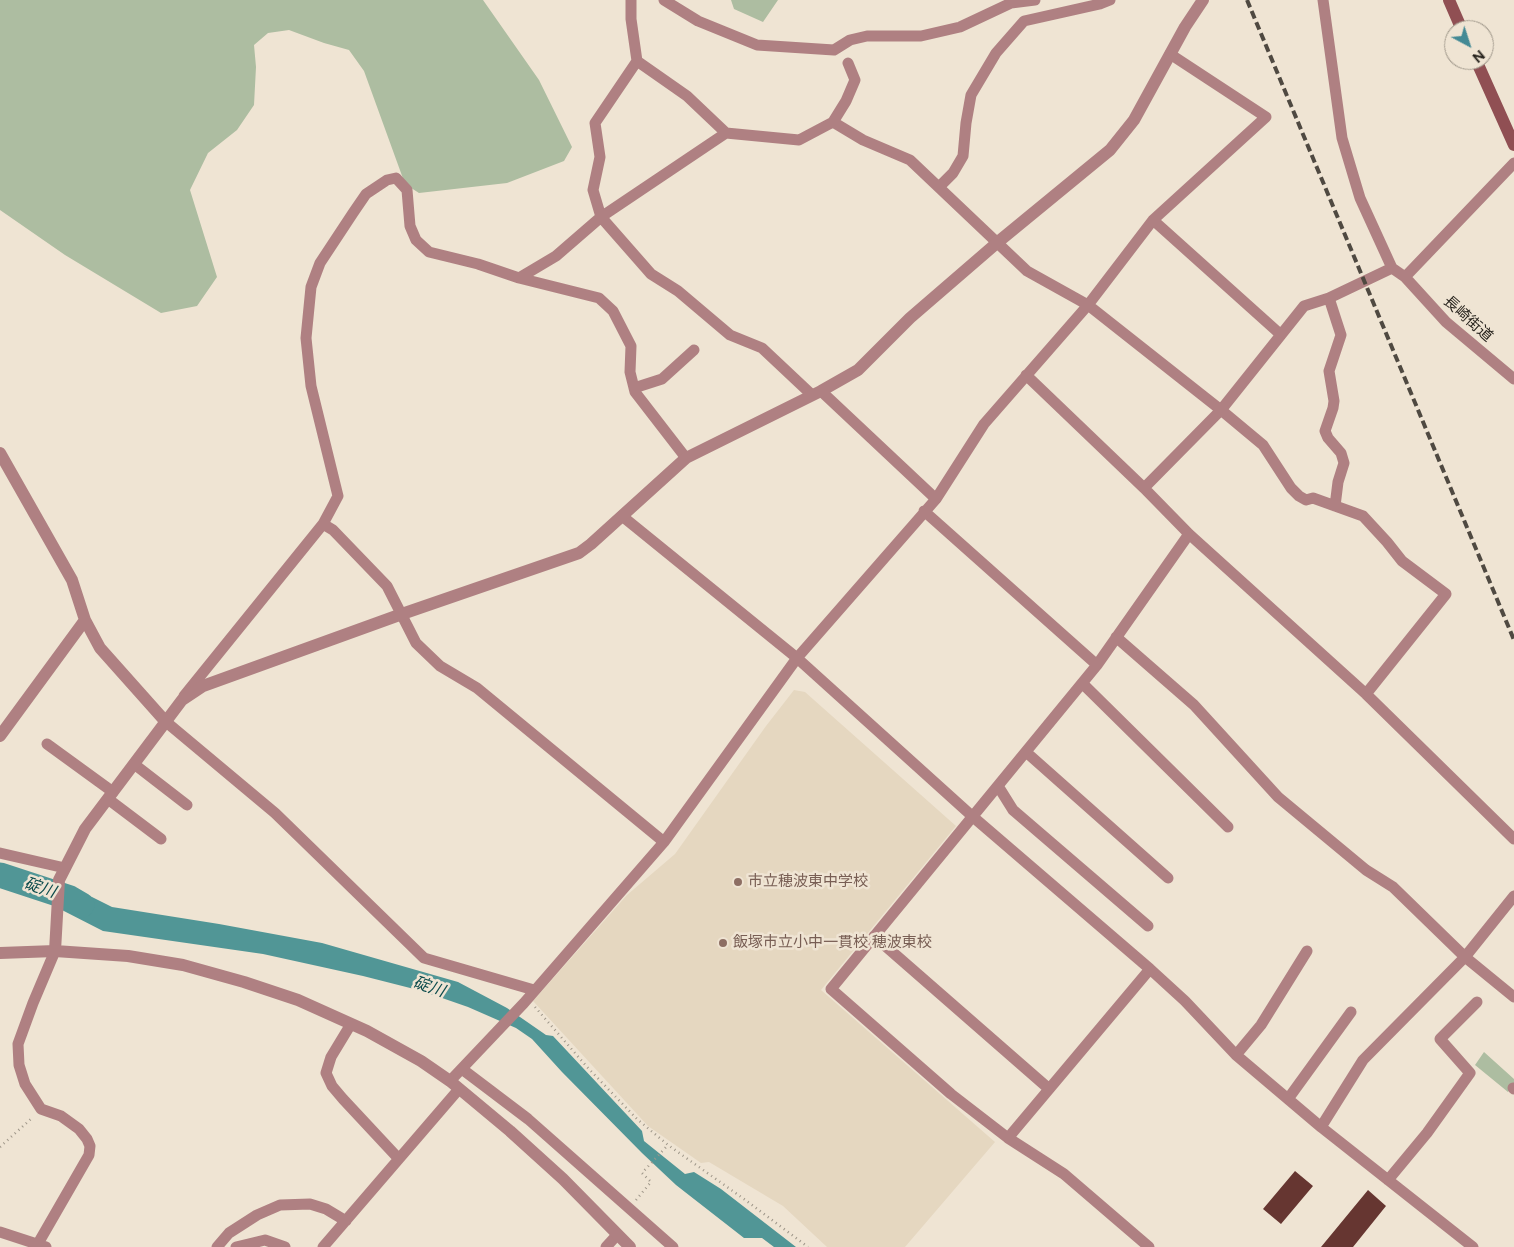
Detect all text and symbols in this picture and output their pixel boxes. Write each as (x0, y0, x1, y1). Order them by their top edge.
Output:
north arrow (1444, 20, 1494, 70)
text: N (1469, 46, 1488, 66)
street label: 長崎街道 (1440, 292, 1496, 346)
place label: 市立穂波東中学校 (748, 873, 868, 891)
water label: 碇川 (22, 874, 58, 902)
marker: 市立穂波東中学校 (732, 876, 744, 888)
place label: 飯塚市立小中一貫校 穂波東校 (733, 934, 932, 952)
marker: 飯塚市立小中一貫校 穂波東校 (717, 937, 729, 949)
water label: 碇川 (411, 973, 447, 1001)

